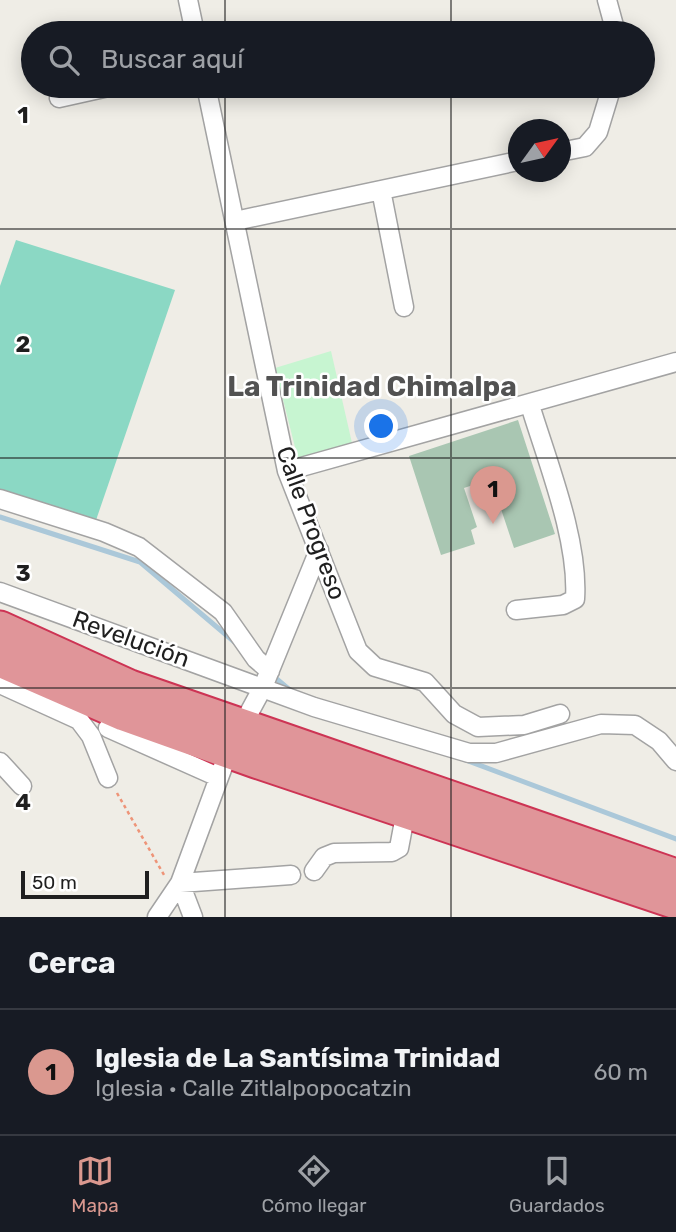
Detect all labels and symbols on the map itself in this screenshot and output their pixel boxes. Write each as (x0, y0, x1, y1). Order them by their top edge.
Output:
text: 1 (17, 101, 29, 129)
north arrow (508, 119, 571, 182)
text: 2 (16, 330, 30, 358)
district label: La Trinidad Chimalpa (227, 370, 517, 403)
your location (364, 409, 398, 443)
street label: Calle Progreso (270, 443, 352, 603)
pin: 1 (470, 466, 516, 524)
text: 3 (15, 559, 31, 587)
street label: Revelución (69, 605, 193, 673)
text: 4 (15, 788, 31, 816)
scale bar (21, 868, 149, 900)

